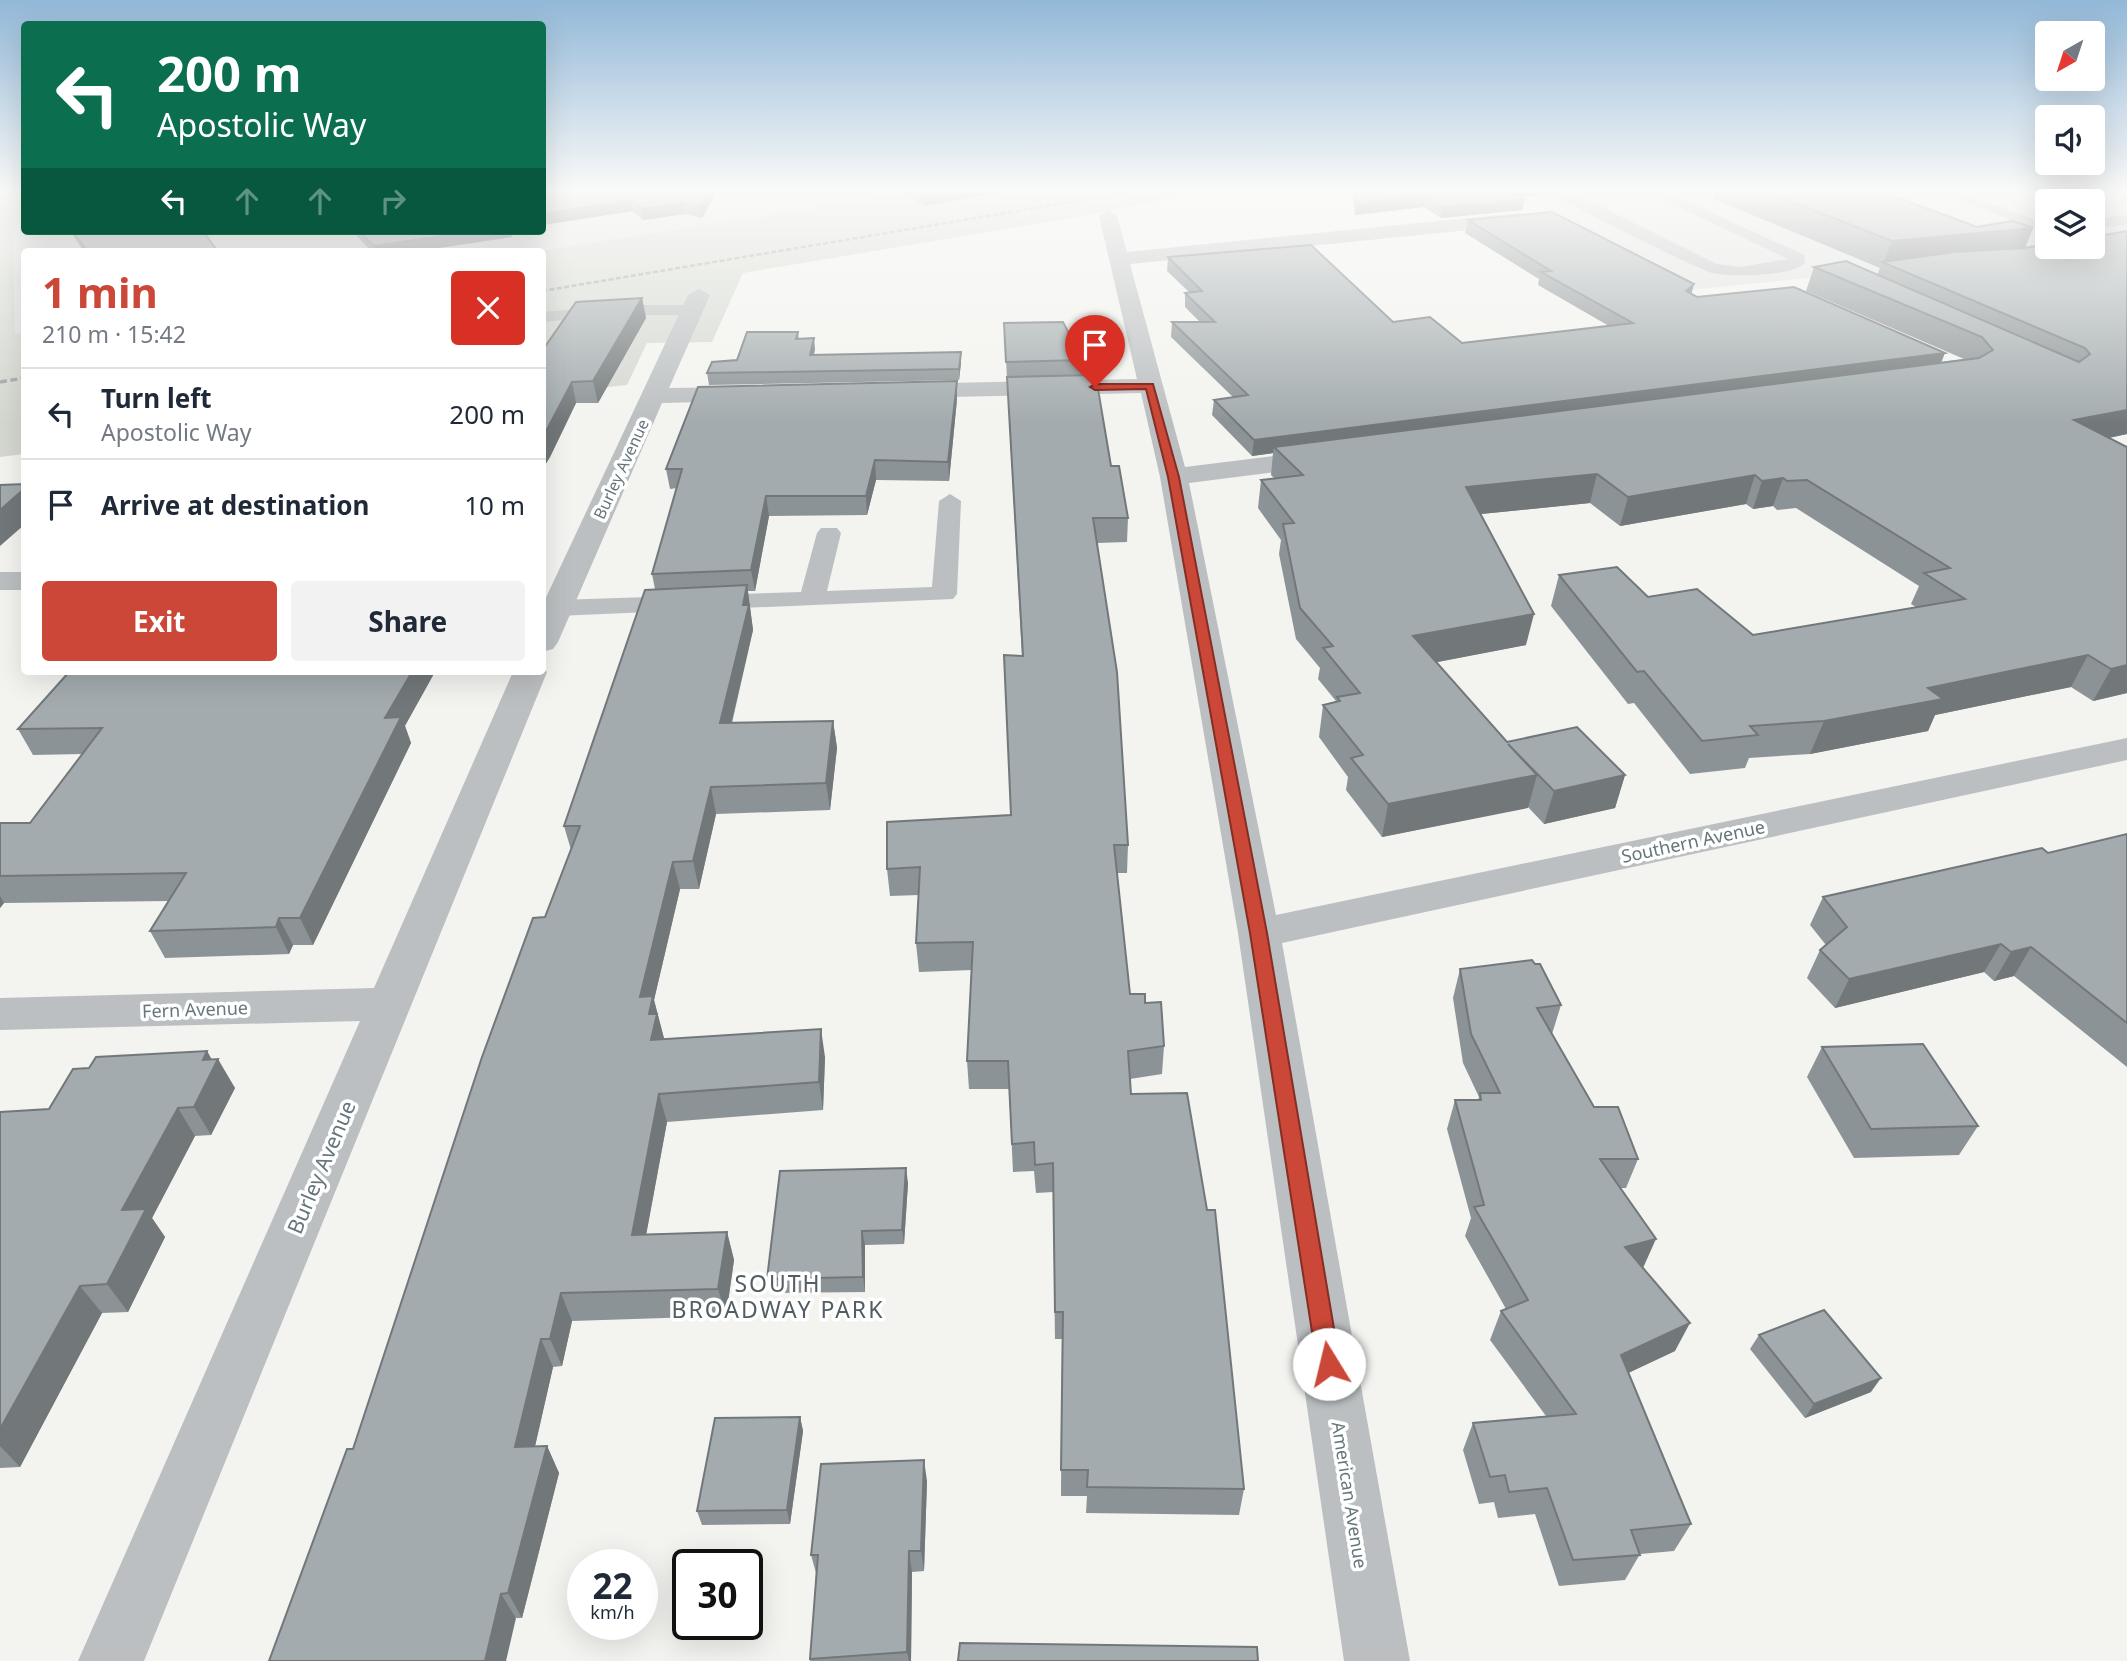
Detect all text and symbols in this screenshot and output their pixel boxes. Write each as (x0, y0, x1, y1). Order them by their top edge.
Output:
north arrow (2035, 21, 2105, 91)
map controls (2035, 21, 2105, 259)
text: 200 m (157, 40, 302, 106)
icon: left (42, 49, 133, 140)
text: Apostolic Way (157, 103, 366, 146)
button: sound (2035, 105, 2105, 175)
icon: left (155, 182, 193, 220)
icon: ahead (228, 182, 266, 220)
icon: ahead (301, 182, 339, 220)
icon: right (374, 182, 412, 220)
button: layers (2035, 189, 2105, 259)
text: 1 min (42, 263, 158, 320)
button: close (451, 271, 525, 345)
pin (1065, 315, 1125, 387)
text: 210 m · 15:42 (42, 318, 186, 350)
icon: arrive (1076, 326, 1114, 364)
text: Turn left (101, 380, 212, 416)
icon: left (42, 395, 80, 433)
text: 200 m (449, 396, 525, 432)
street label: Burley Avenue (588, 415, 654, 523)
text: Apostolic Way (101, 416, 251, 448)
icon: arrive (42, 486, 80, 524)
text: Arrive at destination (101, 487, 370, 523)
text: 10 m (464, 487, 525, 523)
button: Exit (42, 581, 277, 661)
button: Share (291, 581, 525, 661)
street label: Southern Avenue (1619, 814, 1767, 868)
street label: Fern Avenue (142, 995, 248, 1023)
street label: Burley Avenue (280, 1096, 362, 1238)
district label: SOUTH BROADWAY PARK (672, 1267, 884, 1325)
position arrow (1292, 1327, 1366, 1401)
street label: American Avenue (1327, 1420, 1373, 1570)
speed limit sign: 30 (672, 1549, 763, 1640)
text: 22 (592, 1562, 633, 1609)
text: km/h (590, 1600, 635, 1624)

